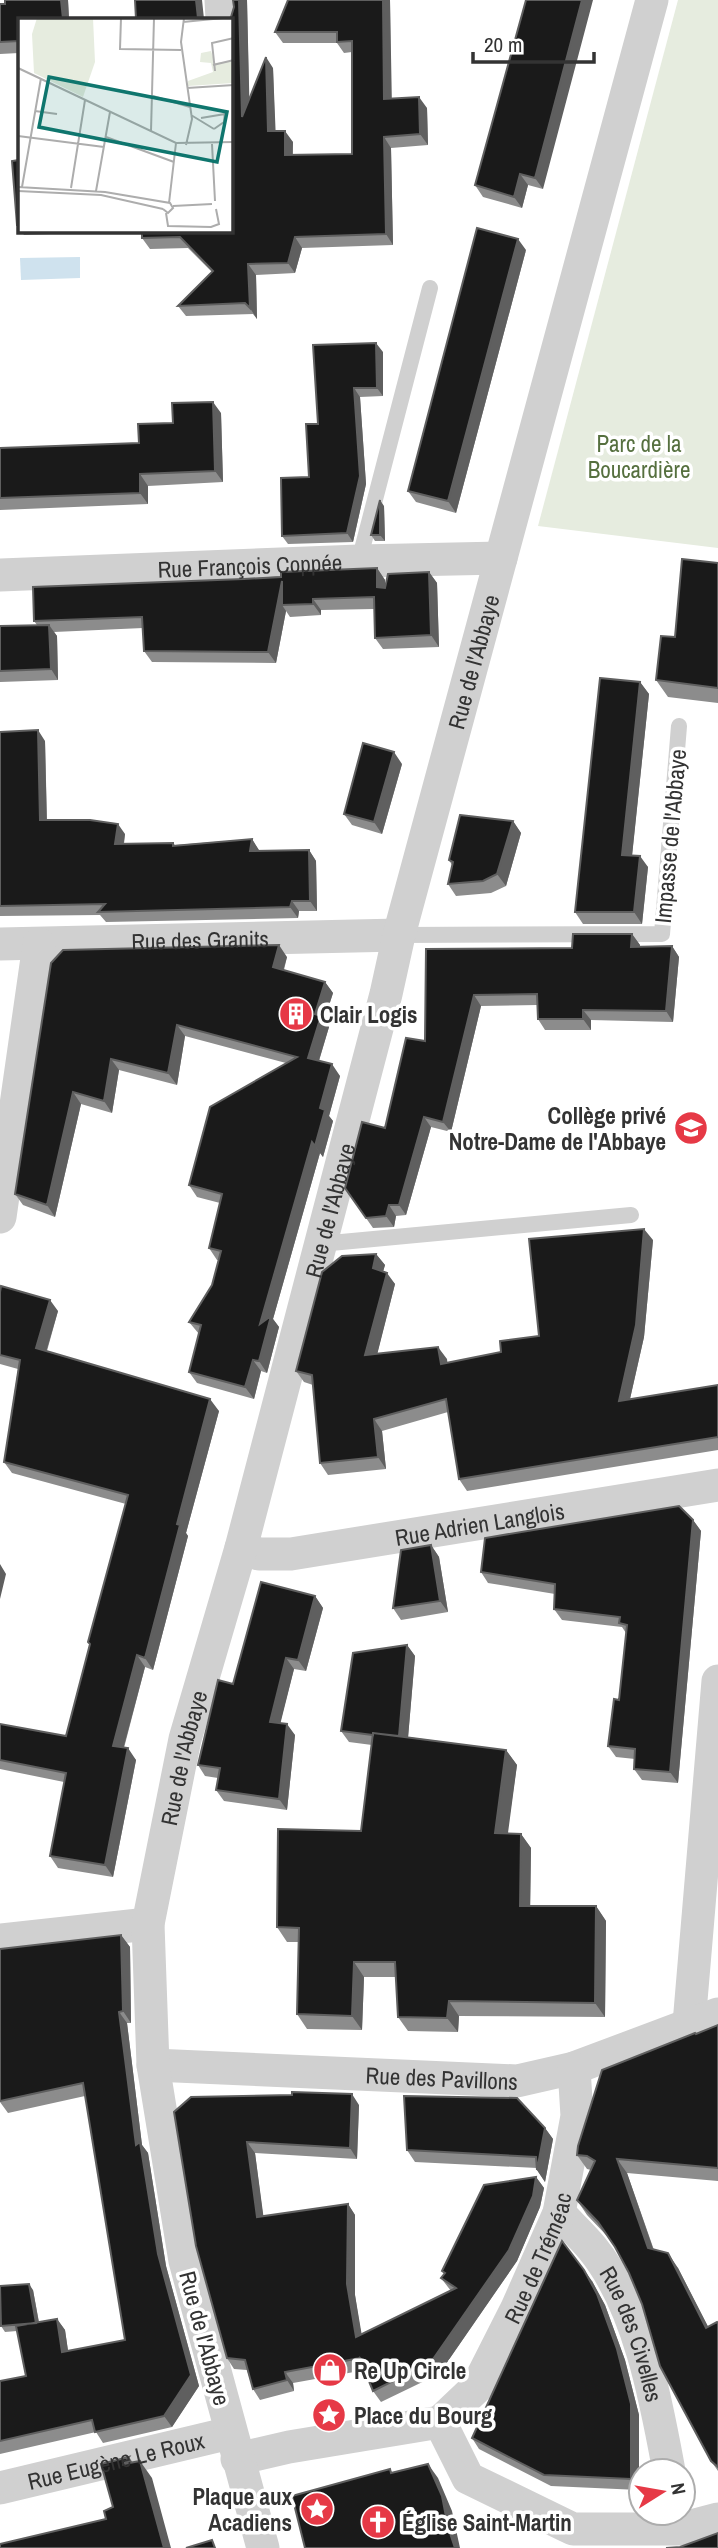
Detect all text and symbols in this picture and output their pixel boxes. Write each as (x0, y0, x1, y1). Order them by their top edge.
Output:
inset map (18, 18, 233, 233)
scale bar (473, 21, 594, 65)
text: 20 m (484, 30, 522, 59)
park label: Parc de la Boucardière (588, 428, 690, 485)
street label: Rue François Coppée (157, 546, 343, 584)
street label: Rue de l'Abbaye (440, 591, 506, 732)
street label: Impasse de l'Abbaye (647, 748, 693, 924)
street label: Rue des Granits (131, 922, 269, 957)
building icon: Clair Logis (277, 995, 315, 1033)
place label: Clair Logis (320, 999, 417, 1030)
place label: Collège privé Notre-Dame de l'Abbaye (449, 1100, 666, 1157)
school or university icon: Collège privé Notre-Dame de l'Abbaye (672, 1109, 710, 1147)
street label: Rue de l'Abbaye (297, 1140, 362, 1281)
street label: Rue Adrien Langlois (393, 1495, 567, 1552)
street label: Rue de l'Abbaye (153, 1686, 214, 1828)
street label: Rue des Pavillons (365, 2059, 518, 2097)
street label: Rue de Tréméac (496, 2190, 578, 2329)
street label: Rue des Civelles (593, 2260, 670, 2405)
street label: Rue de l'Abbaye (172, 2267, 238, 2409)
shop icon: Re Up Circle (311, 2351, 349, 2389)
place label: Re Up Circle (354, 2355, 466, 2386)
place icon: Place du Bourg (310, 2396, 348, 2434)
place label: Place du Bourg (354, 2400, 493, 2431)
street label: Rue Eugène Le Roux (24, 2424, 208, 2496)
north arrow (627, 2457, 697, 2527)
place label: Plaque aux Acadiens (192, 2481, 293, 2538)
text: N (665, 2481, 693, 2497)
place icon: Plaque aux Acadiens (298, 2490, 336, 2528)
church icon: Église Saint-Martin (359, 2503, 397, 2541)
place label: Église Saint-Martin (402, 2507, 572, 2538)

